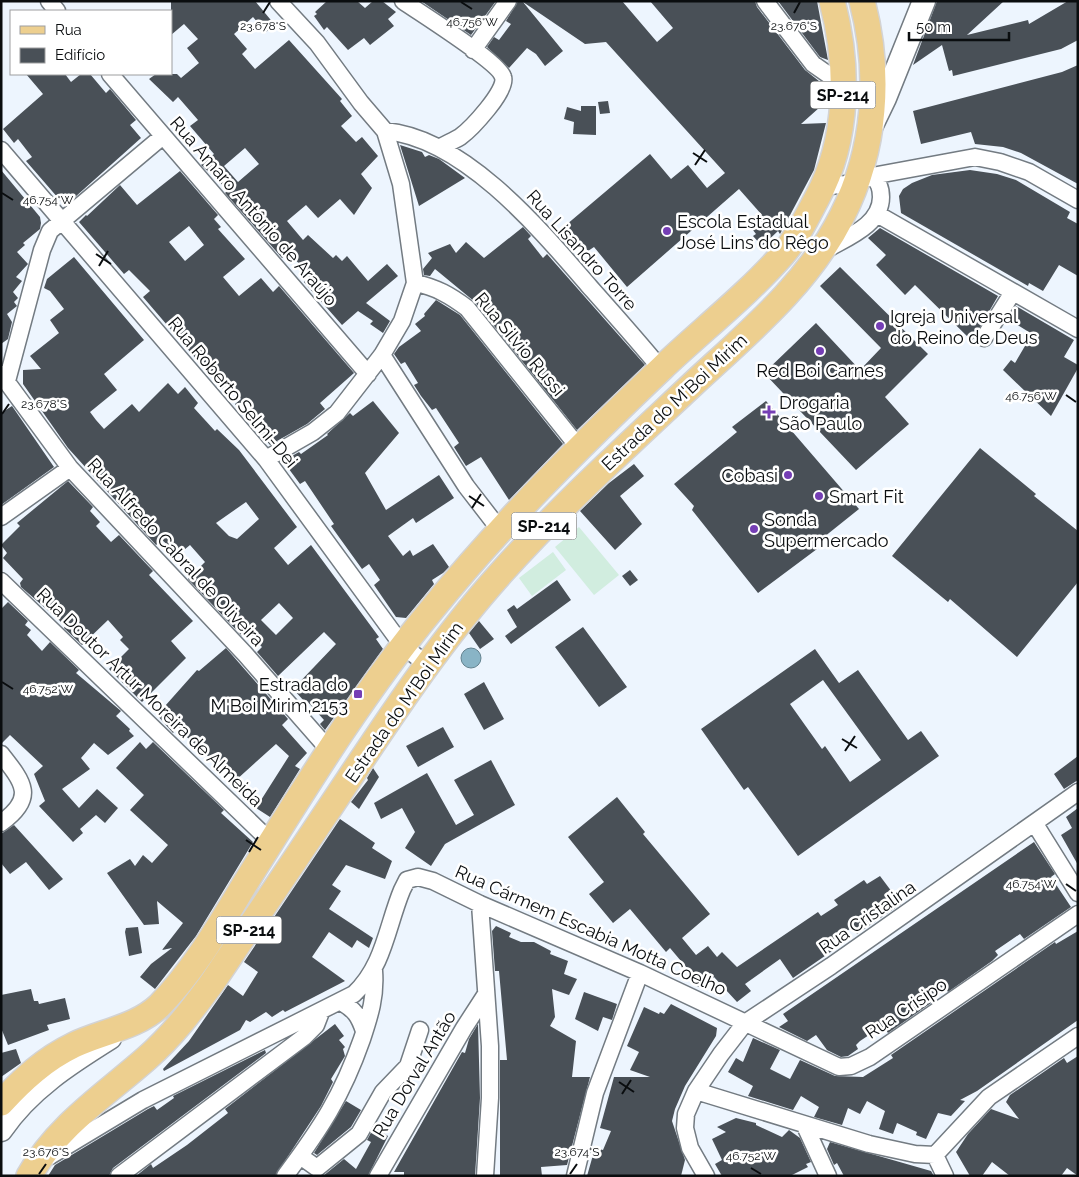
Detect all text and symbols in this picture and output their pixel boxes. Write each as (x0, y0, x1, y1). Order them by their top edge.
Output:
legend (10, 10, 172, 75)
scale bar (909, 10, 1009, 42)
text: 46.756°W (446, 15, 498, 29)
text: 50 m (916, 18, 951, 36)
text: 23.678°S (240, 19, 286, 33)
text: 23.676°S (771, 19, 817, 33)
text: Rua (55, 21, 82, 39)
text: Edifício (55, 46, 105, 64)
road number: SP-214 (810, 82, 876, 108)
street label: Rua Amaro Antônio de Araújo (166, 112, 342, 310)
street label: Rua Lisandro Torre (522, 185, 642, 315)
text: 46.754°W (23, 193, 74, 207)
place label: Escola Estadual José Lins do Rêgo (677, 211, 829, 253)
marker: Escola Estadual José Lins do Rêgo (661, 225, 673, 237)
street label: Rua Silvio Russi (471, 288, 569, 400)
place label: Igreja Universal do Reino de Deus (890, 306, 1038, 348)
street label: Rua Roberto Selmi-Dei (164, 313, 302, 471)
marker: Igreja Universal do Reino de Deus (874, 320, 886, 332)
street label: Estrada do M'Boi Mirim (597, 329, 751, 475)
marker: Red Boi Carnes (814, 345, 826, 357)
place label: Red Boi Carnes (756, 360, 884, 381)
text: 46.756°W (1005, 389, 1057, 403)
place label: Drogaria São Paulo (779, 392, 863, 434)
text: 23.678°S (21, 397, 67, 411)
marker: Drogaria São Paulo (763, 406, 775, 418)
street label: Rua Alfredo Cabral de Oliveira (83, 454, 269, 650)
place label: Cobasi (721, 465, 778, 486)
marker: Cobasi (782, 469, 794, 481)
place label: Smart Fit (829, 486, 904, 507)
marker: Smart Fit (813, 490, 825, 502)
place label: Sonda Supermercado (764, 509, 889, 551)
road number: SP-214 (512, 512, 576, 540)
marker: Sonda Supermercado (748, 523, 760, 535)
street label: Rua Doutor Artur Moreira de Almeida (33, 583, 267, 811)
street label: Estrada do M'Boi Mirim (341, 618, 467, 786)
place label: Estrada do M'Boi Mirim,2153 (210, 674, 348, 716)
text: 46.752°W (23, 682, 74, 696)
marker: Estrada do M'Boi Mirim,2153 (352, 688, 364, 700)
street label: Rua Cármem Escabia Motta Coelho (452, 861, 730, 1000)
street label: Rua Cristalina (815, 876, 919, 958)
text: 46.754°W (1006, 877, 1057, 891)
road number: SP-214 (216, 916, 282, 944)
street label: Rua Crisipo (861, 973, 951, 1043)
street label: Rua Dorval Antão (368, 1007, 460, 1141)
text: 23.676°S (23, 1145, 69, 1159)
text: 23.674°S (555, 1145, 599, 1159)
text: 46.752°W (726, 1149, 777, 1163)

